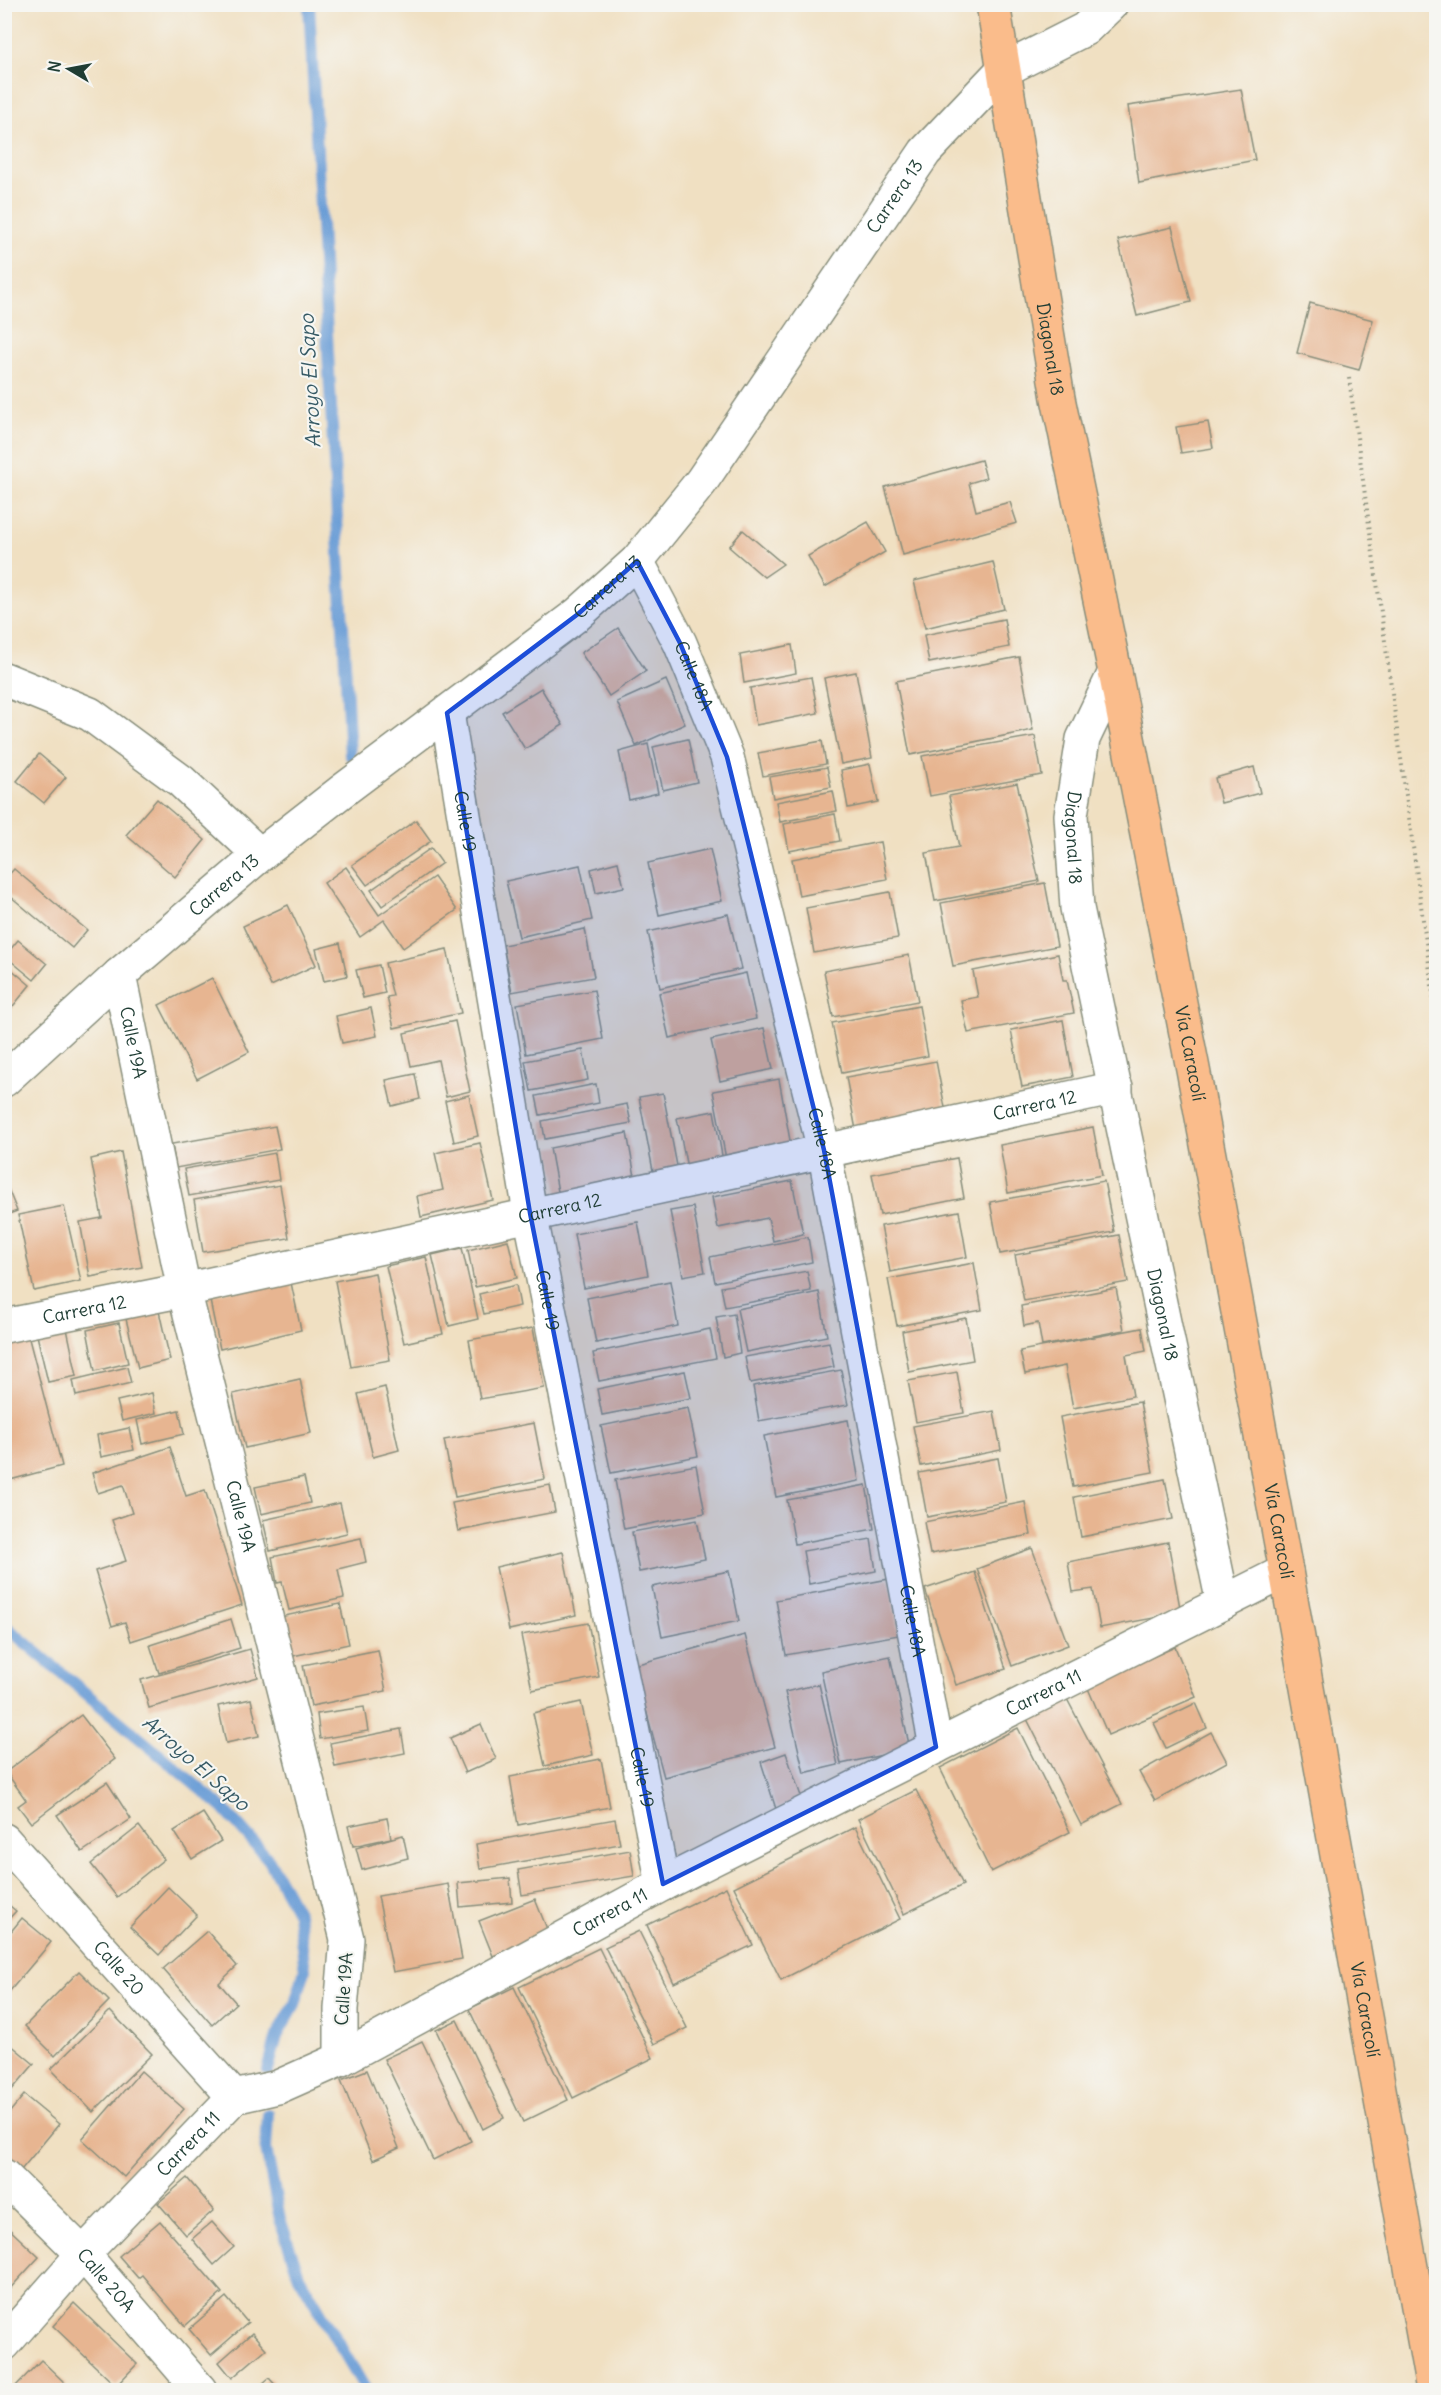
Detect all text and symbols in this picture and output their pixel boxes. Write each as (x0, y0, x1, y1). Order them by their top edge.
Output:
north arrow (39, 39, 99, 99)
text: N (43, 59, 65, 74)
street label: Carrera 13 (861, 155, 928, 238)
street label: Diagonal 18 (1031, 301, 1069, 397)
water label: Arroyo El Sapo (293, 312, 325, 448)
street label: Carrera 13 (568, 550, 647, 624)
street label: Calle 18A (669, 637, 719, 714)
street label: Calle 19 (449, 789, 482, 854)
street label: Diagonal 18 (1060, 789, 1087, 885)
street label: Carrera 13 (184, 849, 264, 921)
street label: Calle 19A (115, 1004, 152, 1081)
street label: Vía Caracolí (1170, 1004, 1211, 1103)
street label: Carrera 12 (991, 1085, 1078, 1125)
street label: Calle 18A (803, 1105, 841, 1181)
street label: Carrera 12 (516, 1188, 604, 1228)
street label: Diagonal 18 (1142, 1266, 1184, 1363)
street label: Calle 19 (531, 1268, 565, 1333)
street label: Carrera 12 (41, 1290, 128, 1329)
street label: Calle 19A (221, 1478, 261, 1554)
street label: Vía Caracolí (1259, 1482, 1299, 1581)
street label: Calle 18A (895, 1583, 931, 1659)
street label: Carrera 11 (1002, 1664, 1085, 1721)
water label: Arroyo El Sapo (138, 1709, 256, 1817)
street label: Calle 19 (625, 1745, 660, 1810)
street label: Carrera 11 (568, 1883, 651, 1942)
street label: Calle 20 (89, 1936, 150, 2000)
street label: Calle 19A (329, 1952, 358, 2026)
street label: Vía Caracolí (1345, 1960, 1385, 2059)
street label: Carrera 11 (151, 2106, 225, 2181)
street label: Calle 20A (72, 2243, 140, 2317)

